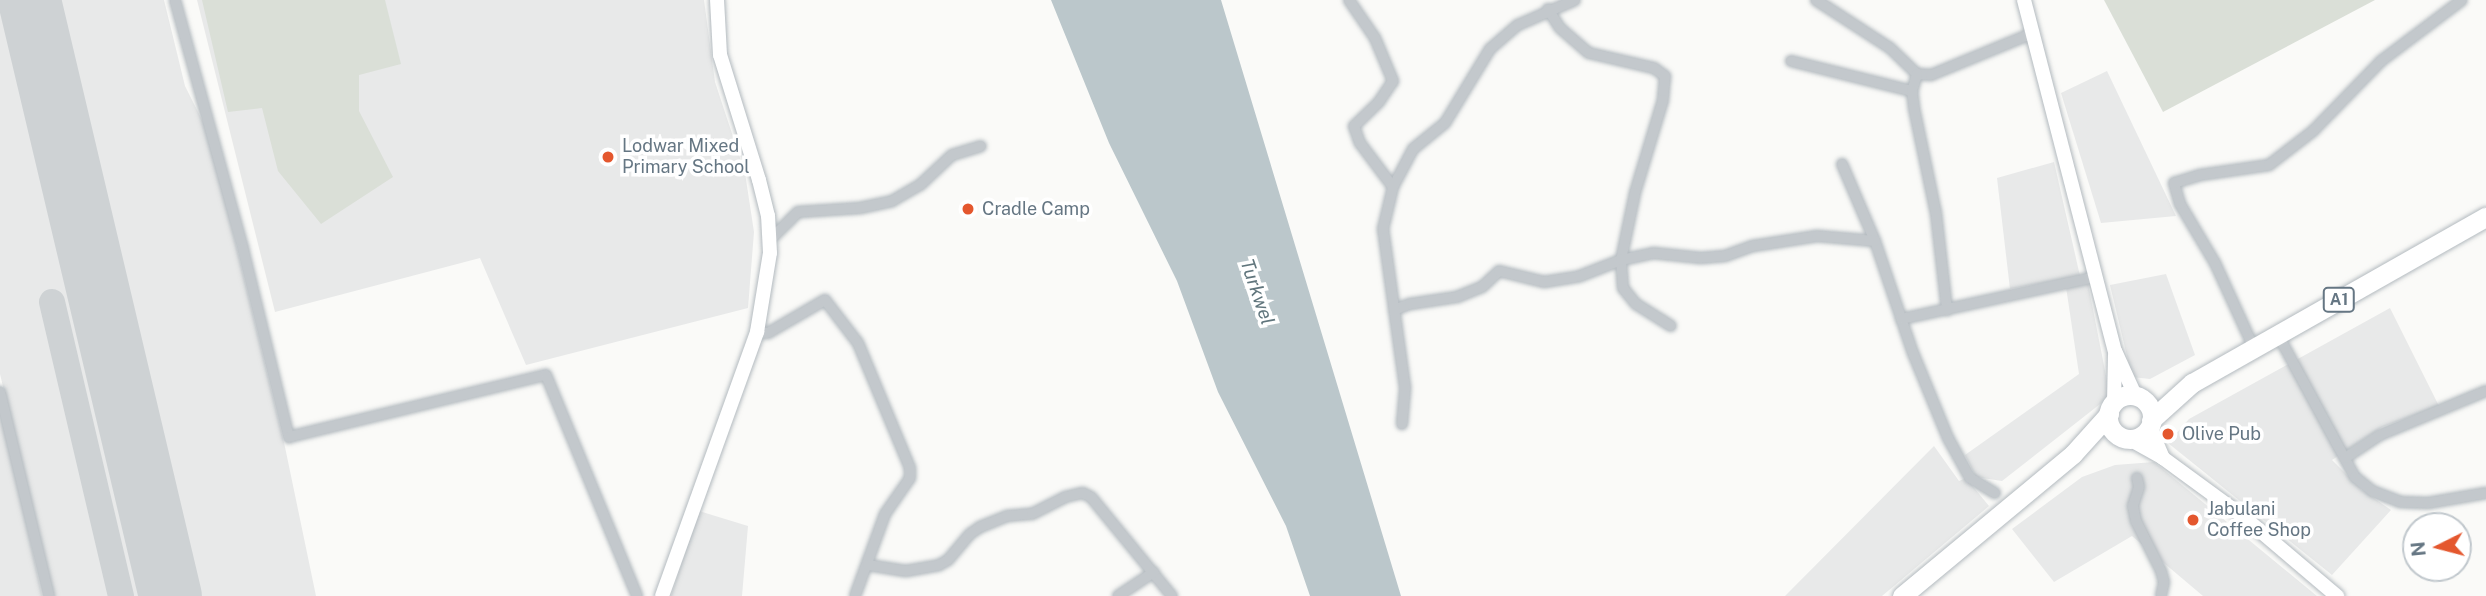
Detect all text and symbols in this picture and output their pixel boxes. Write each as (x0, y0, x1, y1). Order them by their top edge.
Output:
place label: Lodwar Mixed Primary School (622, 136, 750, 178)
marker: Lodwar Mixed Primary School (600, 149, 616, 165)
place label: Cradle Camp (982, 198, 1090, 220)
marker: Cradle Camp (960, 201, 976, 217)
water label: Turkwel (1235, 256, 1279, 328)
road number: A1 (2322, 288, 2356, 312)
place label: Olive Pub (2182, 423, 2261, 445)
marker: Olive Pub (2160, 426, 2176, 442)
place label: Jabulani Coffee Shop (2207, 499, 2311, 542)
marker: Jabulani Coffee Shop (2185, 512, 2201, 528)
north arrow (2402, 512, 2472, 582)
text: N (2406, 540, 2430, 558)

